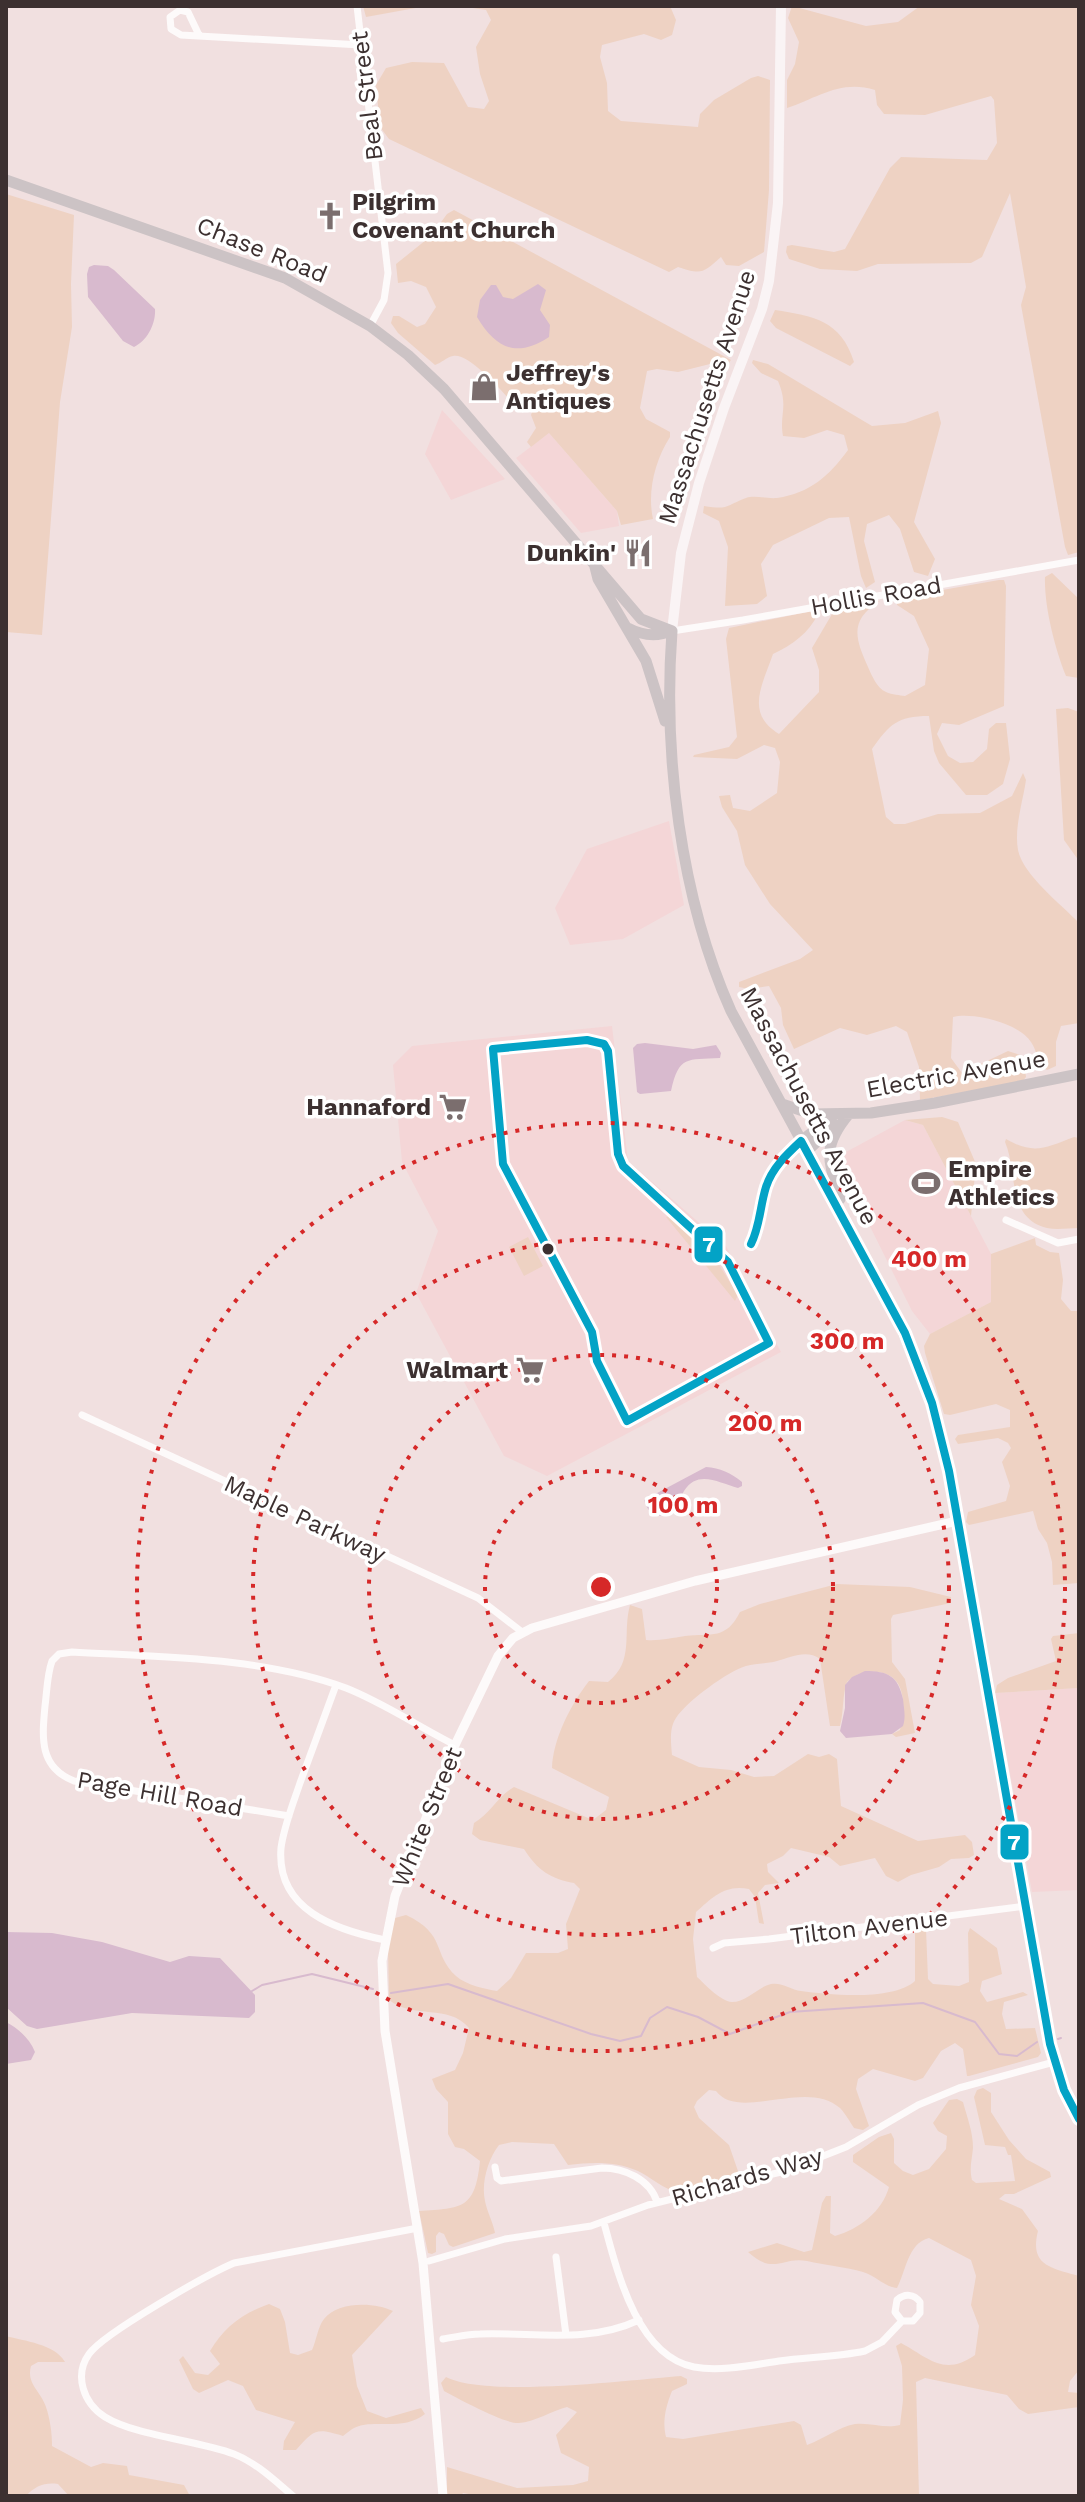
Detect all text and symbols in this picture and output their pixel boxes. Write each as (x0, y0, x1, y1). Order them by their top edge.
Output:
street label: Beal Street (345, 30, 389, 162)
place label: Pilgrim Covenant Church (352, 188, 555, 244)
church icon: Pilgrim Covenant Church (315, 201, 345, 231)
street label: Chase Road (193, 211, 331, 289)
street label: Massachusetts Avenue (653, 266, 761, 528)
place label: Jeffrey's Antiques (506, 359, 611, 415)
shop icon: Jeffrey's Antiques (469, 372, 499, 402)
restaurant icon: Dunkin' (623, 538, 653, 568)
place label: Dunkin' (526, 539, 616, 567)
street label: Hollis Road (808, 571, 944, 621)
street label: Massachusetts Avenue (734, 982, 884, 1230)
street label: Electric Avenue (864, 1044, 1048, 1104)
supermarket icon: Hannaford (438, 1092, 468, 1122)
place label: Hannaford (306, 1093, 431, 1121)
place label: Empire Athletics (948, 1155, 1055, 1211)
sports icon: Empire Athletics (911, 1168, 941, 1198)
line badge: 7 (693, 1225, 724, 1264)
text: 7 (702, 1232, 716, 1257)
unlabelled marker (540, 1241, 556, 1257)
text: 400 m (891, 1245, 967, 1273)
text: 300 m (810, 1327, 884, 1355)
supermarket icon: Walmart (515, 1355, 545, 1385)
place label: Walmart (406, 1356, 509, 1384)
text: 200 m (728, 1409, 802, 1437)
street label: Maple Parkway (220, 1469, 391, 1569)
text: 100 m (648, 1491, 718, 1519)
centre of rings (587, 1573, 615, 1601)
street label: White Street (386, 1743, 468, 1891)
street label: Page Hill Road (75, 1766, 245, 1822)
line badge: 7 (999, 1823, 1030, 1861)
text: 7 (1007, 1830, 1021, 1855)
street label: Tilton Avenue (788, 1903, 950, 1951)
street label: Richards Way (668, 2142, 827, 2212)

